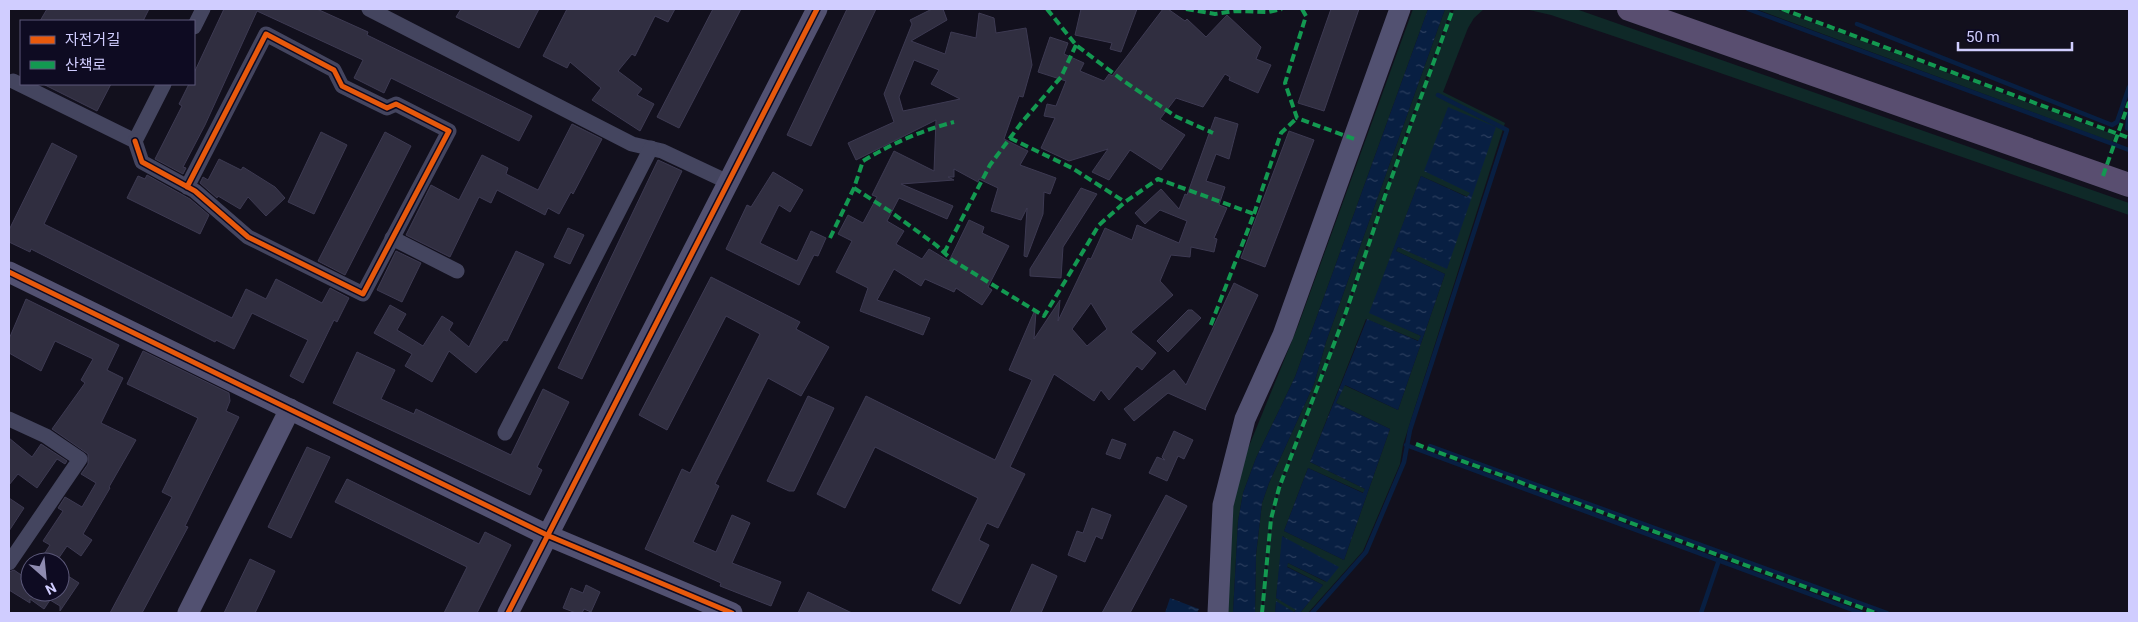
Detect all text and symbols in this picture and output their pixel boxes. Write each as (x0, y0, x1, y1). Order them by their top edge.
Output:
legend (20, 20, 195, 85)
scale bar (1958, 20, 2072, 52)
text: 50 m (1966, 28, 2000, 46)
text: 자전거길 (65, 31, 120, 49)
text: 산책로 (65, 56, 106, 74)
north arrow (20, 552, 70, 602)
text: N (43, 579, 59, 598)

